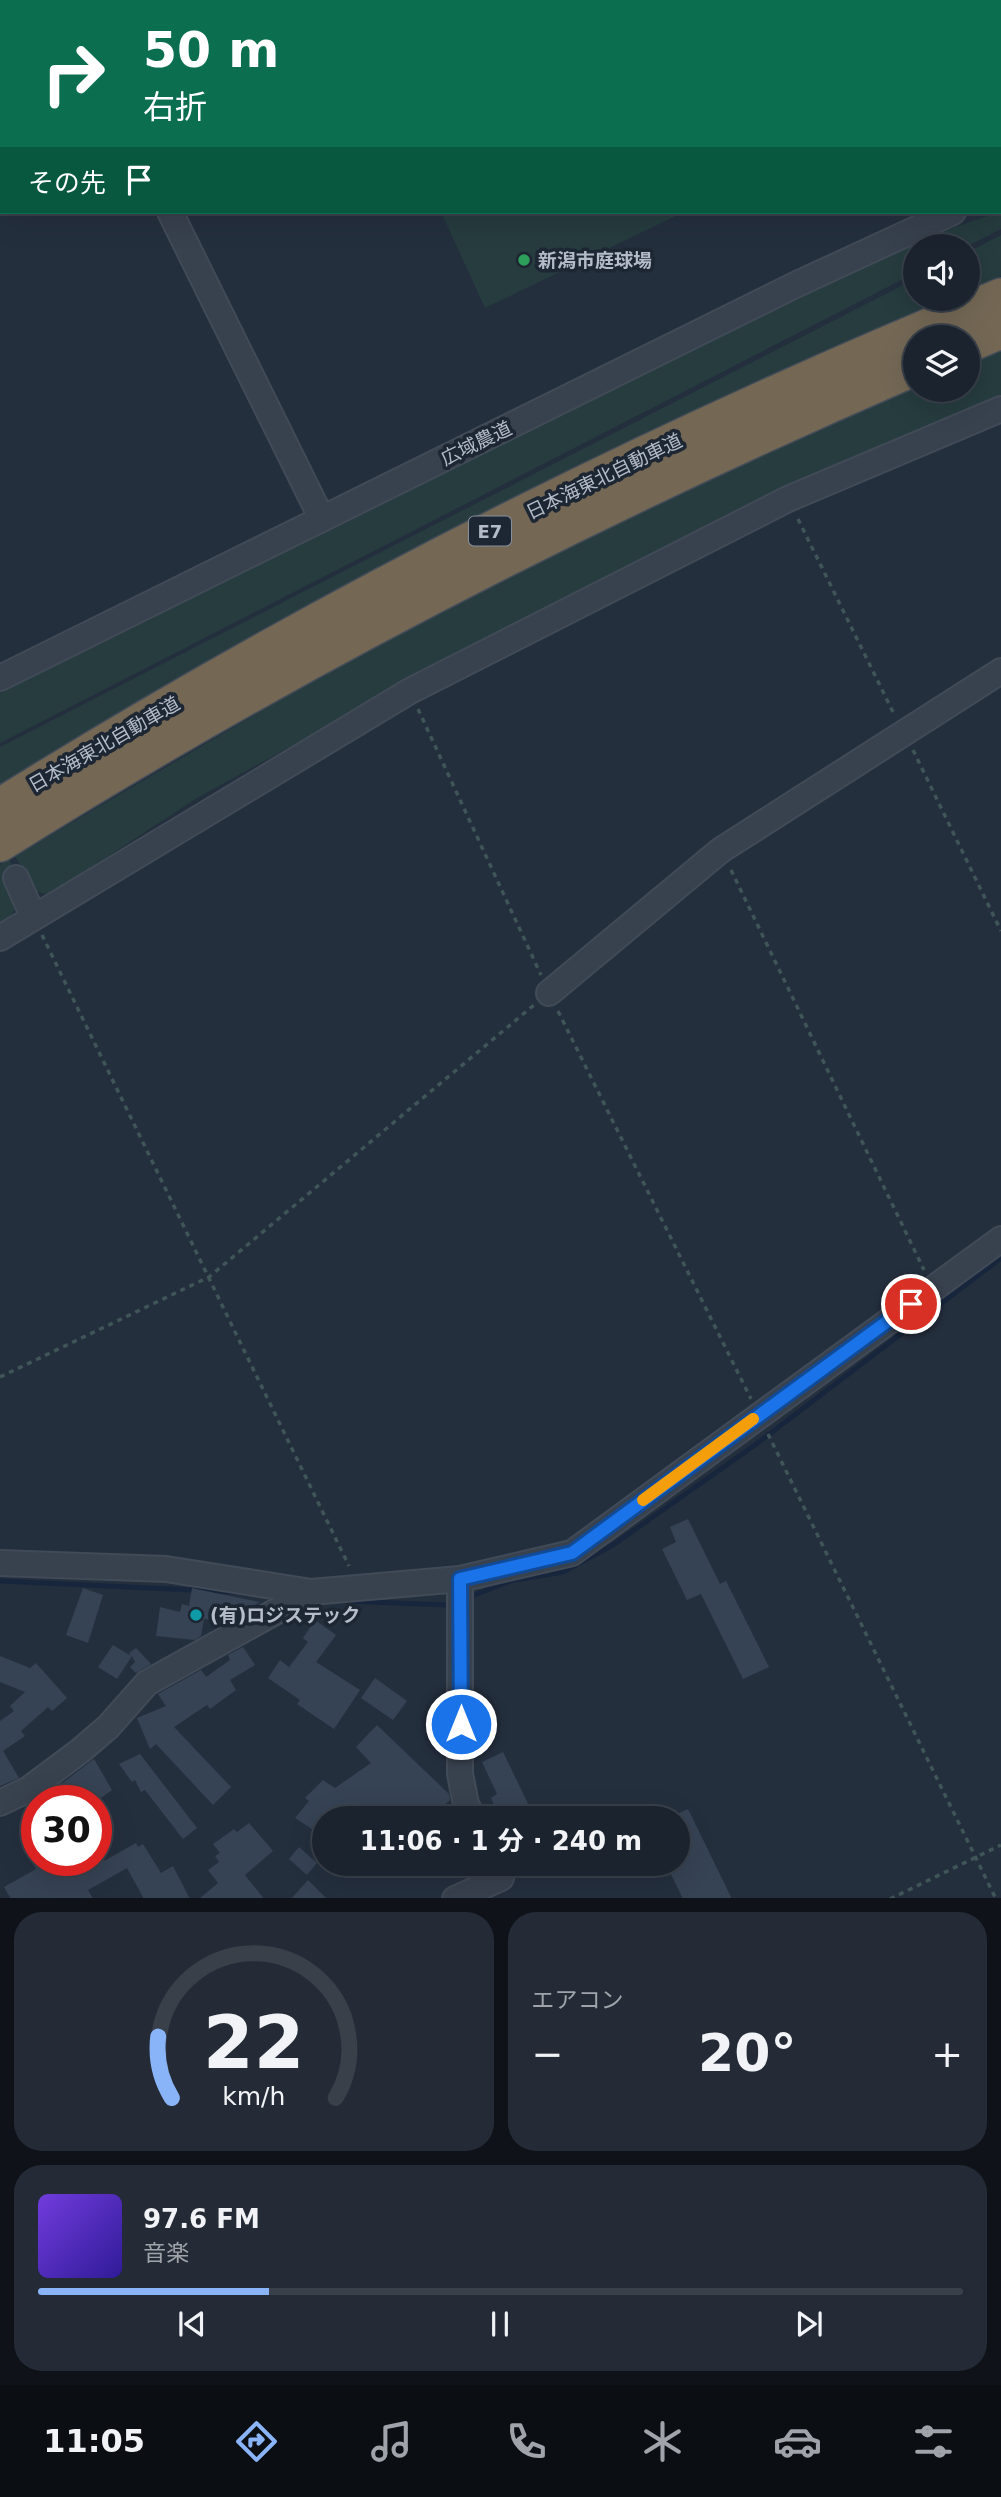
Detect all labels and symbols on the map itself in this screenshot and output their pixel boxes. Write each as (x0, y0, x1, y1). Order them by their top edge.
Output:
place label: 新潟市庭球場 (538, 249, 652, 271)
marker: 新潟市庭球場 (516, 252, 532, 268)
street label: 広域農道 (437, 416, 515, 470)
street label: 日本海東北自動車道 (522, 429, 686, 523)
road number: E7 (469, 516, 511, 546)
street label: 日本海東北自動車道 (24, 692, 184, 796)
pin (881, 1274, 941, 1334)
place label: (有)ロジステック (210, 1604, 360, 1626)
marker: (有)ロジステック (188, 1607, 204, 1623)
position arrow (424, 1687, 498, 1761)
speed limit sign: 30 (21, 1785, 112, 1876)

